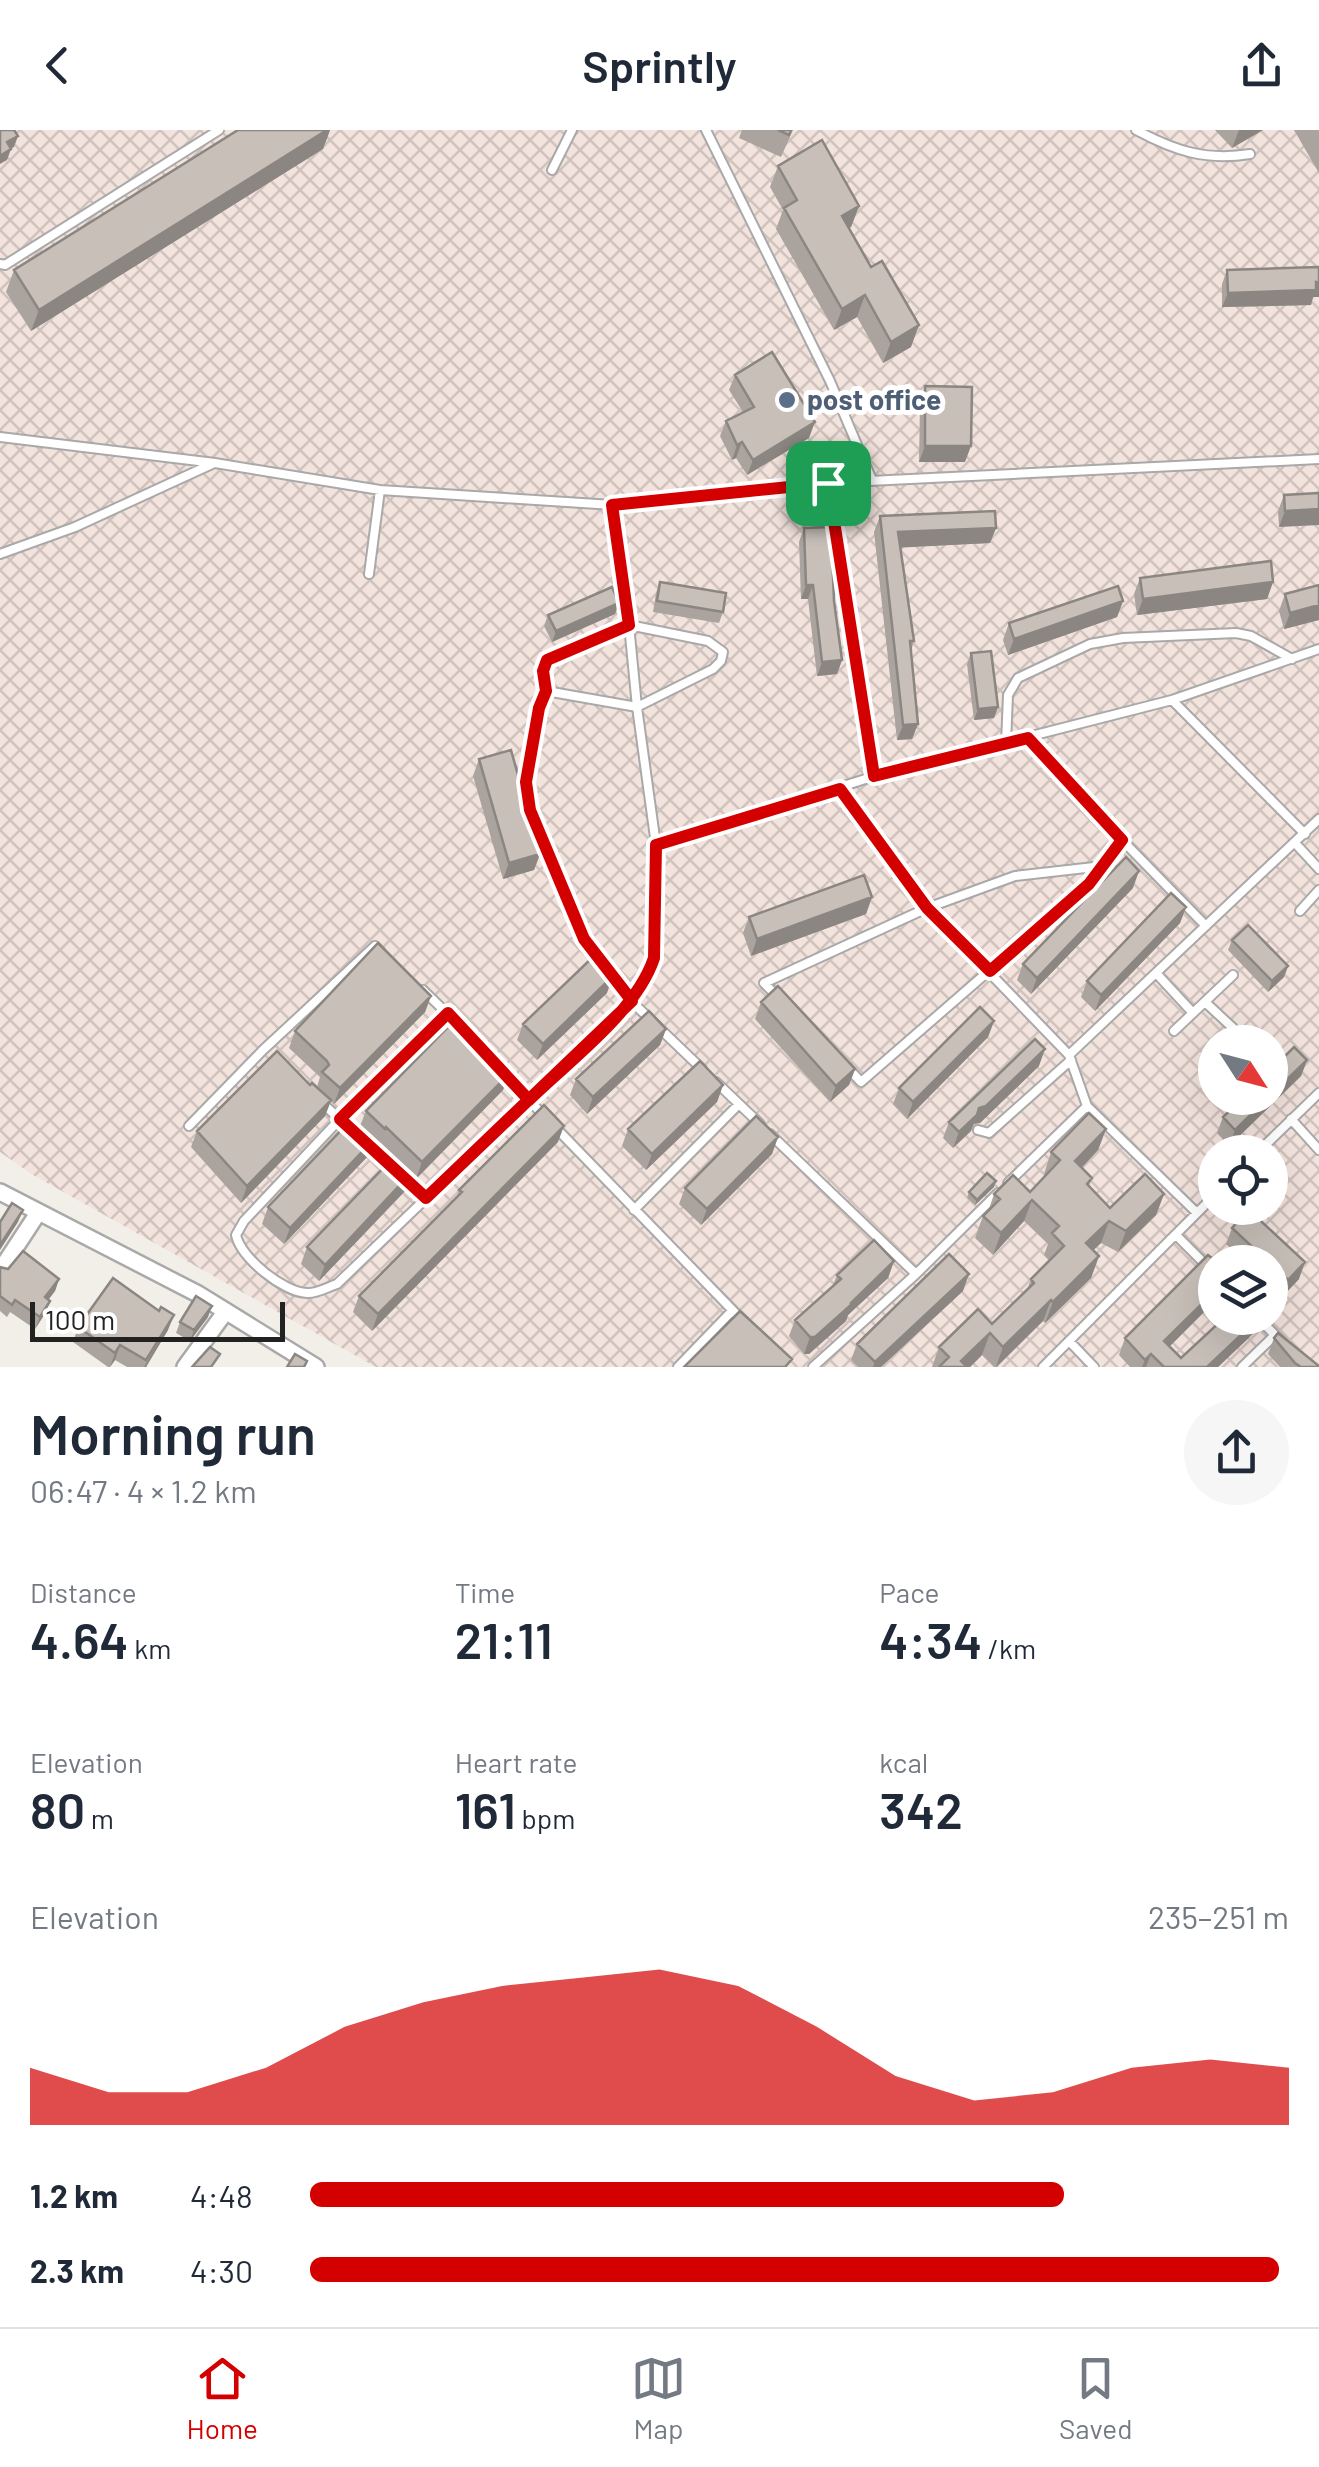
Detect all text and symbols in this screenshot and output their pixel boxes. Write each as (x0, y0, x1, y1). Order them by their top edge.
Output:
icon: back (30, 38, 85, 93)
text: Sprintly (582, 38, 737, 92)
icon: share (1234, 38, 1289, 93)
place label: post office (807, 382, 941, 416)
marker: post office (776, 389, 798, 411)
pin (786, 441, 871, 526)
icon: arrive (801, 456, 856, 511)
north arrow (1198, 1025, 1288, 1115)
map controls (1198, 1025, 1288, 1335)
button: locate (1198, 1135, 1288, 1225)
button: layers (1198, 1245, 1288, 1335)
scale bar (30, 1297, 285, 1342)
text: 100 m (45, 1302, 115, 1336)
text: Morning run (30, 1400, 316, 1466)
button: share (1184, 1400, 1289, 1505)
text: 06:47 · 4 × 1.2 km (30, 1471, 257, 1509)
text: Distance (30, 1575, 137, 1609)
text: Time (455, 1575, 515, 1609)
text: Pace (879, 1575, 940, 1609)
text: 4.64 (30, 1609, 129, 1669)
text: 21:11 (455, 1609, 553, 1669)
text: 4:34 (879, 1609, 982, 1669)
text: km (129, 1631, 171, 1665)
text: /km (982, 1631, 1036, 1665)
text: Elevation (30, 1745, 143, 1779)
text: Heart rate (455, 1745, 577, 1779)
text: kcal (879, 1745, 928, 1779)
text: 80 (30, 1779, 85, 1839)
text: 161 (455, 1779, 516, 1839)
text: 342 (879, 1779, 963, 1839)
text: m (85, 1801, 114, 1835)
text: bpm (516, 1801, 575, 1835)
text: Elevation (30, 1897, 159, 1935)
text: 235–251 m (1148, 1897, 1289, 1935)
text: 1.2 km (30, 2176, 118, 2214)
text: 4:48 (190, 2176, 253, 2214)
text: 2.3 km (30, 2251, 124, 2289)
text: 4:30 (190, 2251, 253, 2289)
tab: Home (187, 2351, 258, 2445)
tab: Map (631, 2351, 686, 2445)
tab: Saved (1059, 2351, 1132, 2445)

